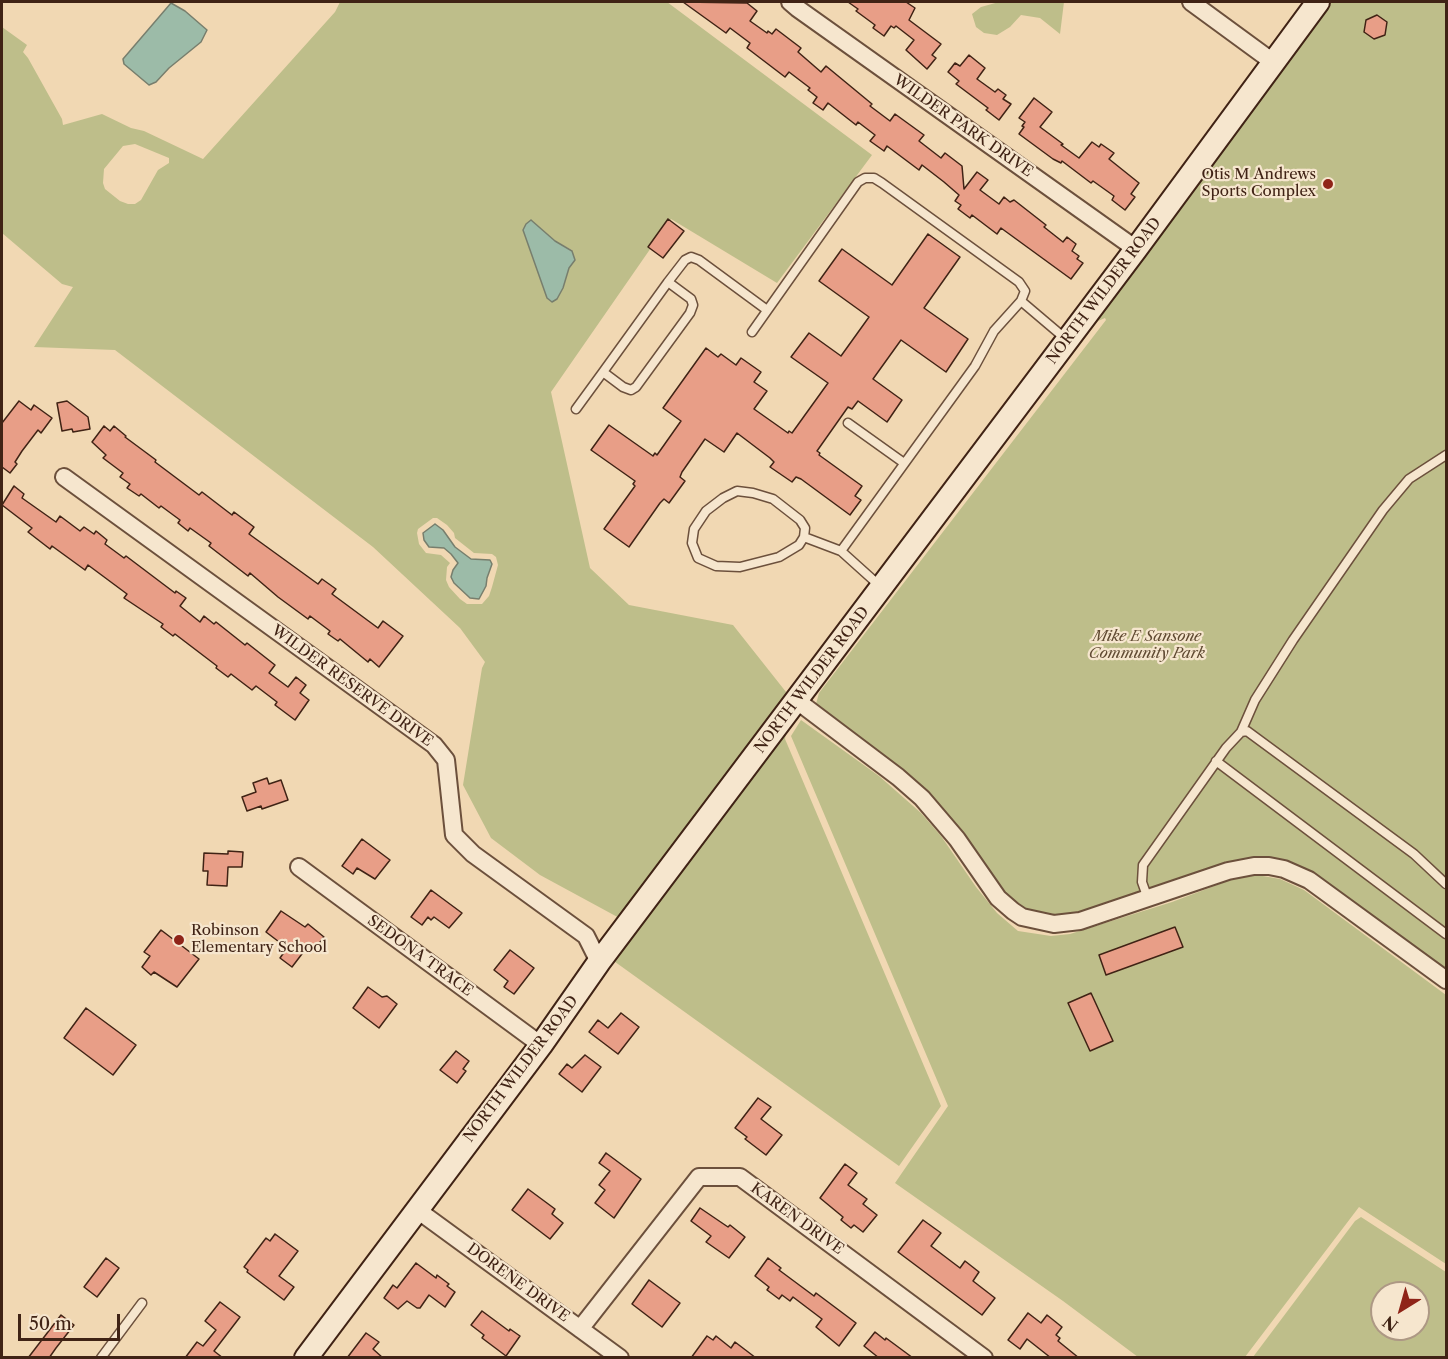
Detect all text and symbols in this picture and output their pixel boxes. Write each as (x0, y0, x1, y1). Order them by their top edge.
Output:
street label: WILDER PARK DRIVE (890, 71, 1036, 181)
place label: Otis M Andrews Sports Complex (1201, 166, 1316, 201)
marker: Otis M Andrews Sports Complex (1321, 177, 1335, 191)
street label: NORTH WILDER ROAD (1043, 214, 1165, 368)
street label: NORTH WILDER ROAD (751, 603, 873, 757)
street label: WILDER RESERVE DRIVE (268, 621, 436, 751)
park label: Mike E Sansone Community Park (1089, 628, 1205, 663)
street label: SEDONA TRACE (364, 912, 476, 1000)
place label: Robinson Elementary School (191, 922, 327, 957)
marker: Robinson Elementary School (172, 933, 186, 947)
street label: NORTH WILDER ROAD (460, 992, 582, 1146)
street label: KAREN DRIVE (747, 1179, 847, 1259)
street label: DORENE DRIVE (463, 1240, 573, 1326)
north arrow (1370, 1281, 1430, 1341)
scale bar (21, 1302, 123, 1340)
text: N (1379, 1312, 1402, 1336)
text: 50 m (29, 1313, 72, 1335)

